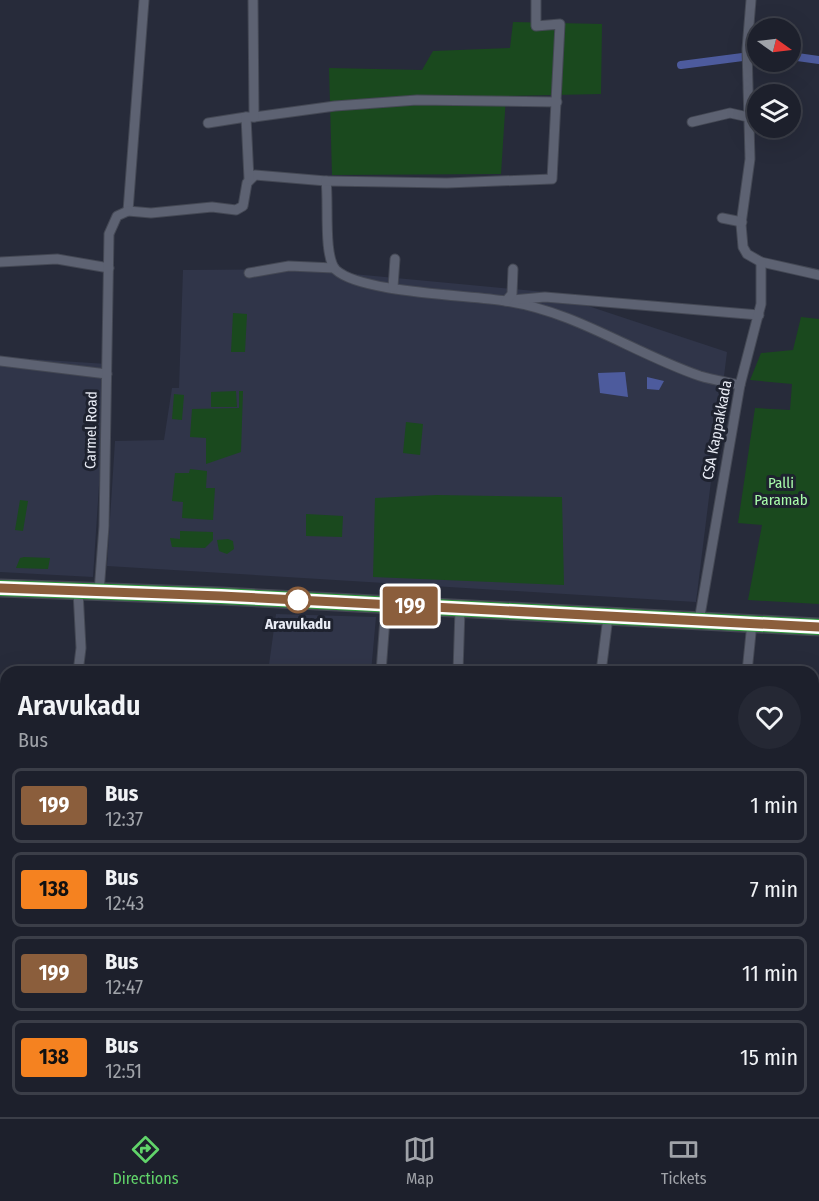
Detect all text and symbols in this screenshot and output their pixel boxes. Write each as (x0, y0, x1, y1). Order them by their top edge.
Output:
north arrow (747, 18, 801, 72)
map controls (747, 18, 801, 138)
button: layers (747, 84, 801, 138)
street label: CSA Kappakkada (699, 379, 735, 481)
street label: Carmel Road (81, 391, 101, 469)
park label: Palli Paramab (754, 474, 808, 509)
line badge: 199 (376, 586, 444, 626)
marker: Aravukadu (285, 587, 311, 613)
text: 199 (395, 593, 425, 619)
place label: Aravukadu (264, 615, 331, 633)
button: heart (738, 686, 801, 749)
text: Aravukadu (18, 689, 141, 722)
text: Bus (18, 728, 48, 752)
text: Bus (105, 780, 138, 807)
text: 199 (39, 792, 69, 818)
text: 1 min (750, 792, 798, 819)
text: 12:37 (105, 807, 143, 831)
text: Bus (105, 864, 138, 891)
text: 138 (39, 876, 69, 902)
text: 7 min (750, 876, 798, 903)
text: 12:43 (105, 891, 144, 915)
text: Bus (105, 948, 138, 975)
text: 199 (39, 960, 69, 986)
text: 11 min (742, 960, 798, 987)
text: 12:47 (105, 975, 143, 999)
text: Bus (105, 1032, 138, 1059)
text: 138 (39, 1044, 69, 1070)
text: 15 min (740, 1044, 798, 1071)
text: 12:51 (105, 1059, 142, 1083)
tab: Directions (112, 1133, 179, 1188)
tab: Map (403, 1133, 436, 1188)
tab: Tickets (661, 1133, 707, 1188)

